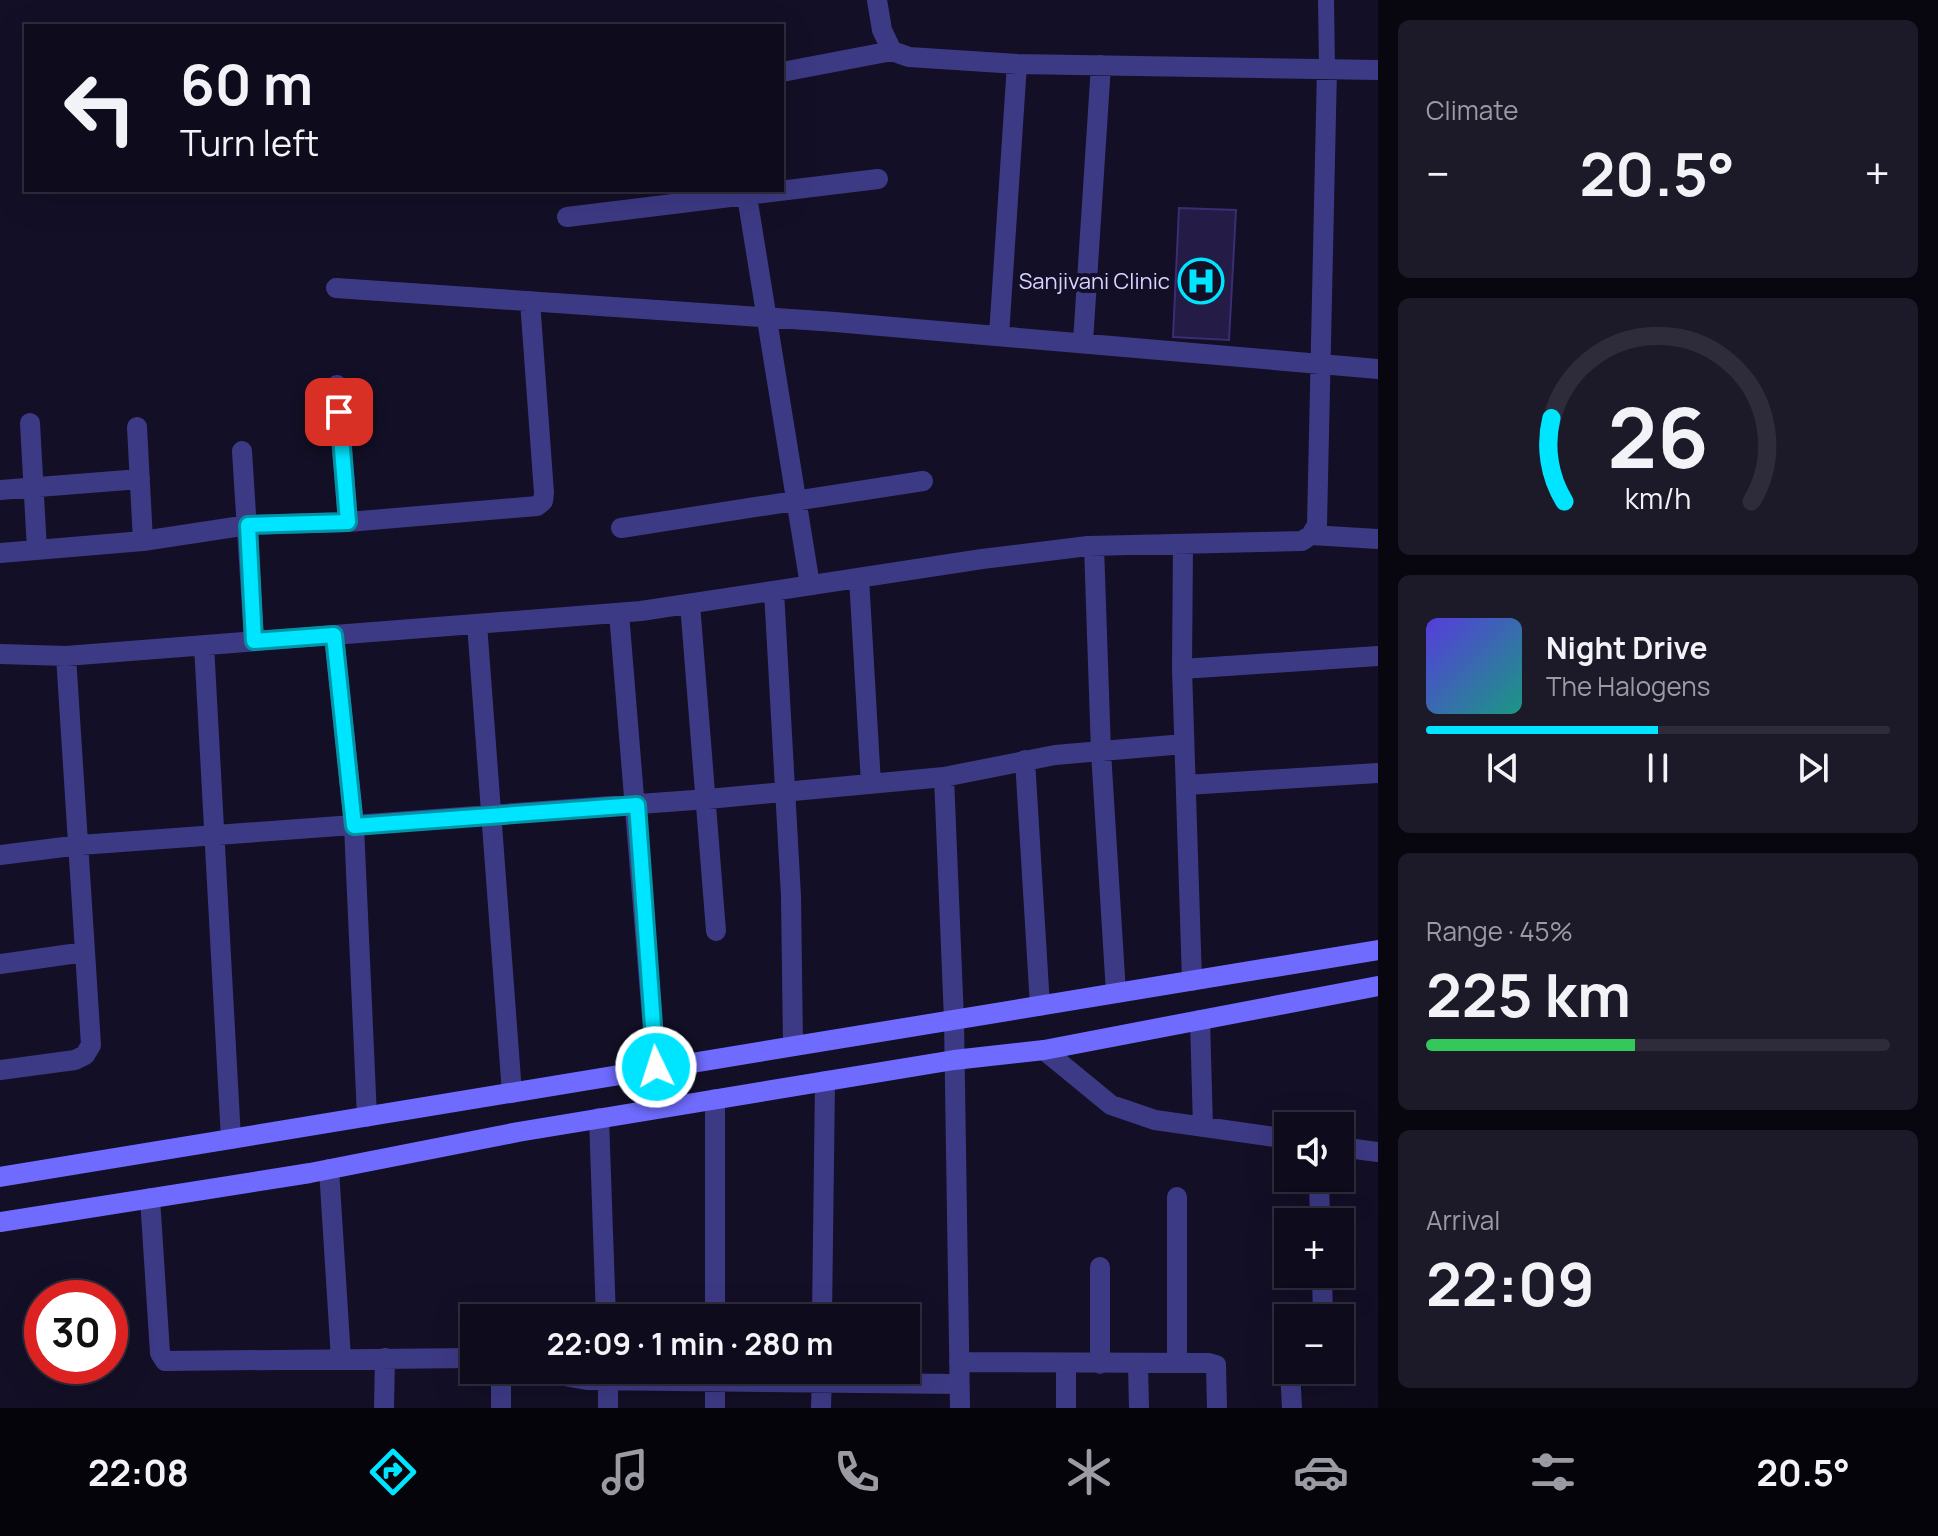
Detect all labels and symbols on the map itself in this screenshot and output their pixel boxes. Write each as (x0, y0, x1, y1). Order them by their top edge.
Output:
hospital icon: Sanjivani Clinic (1177, 257, 1225, 305)
place label: Sanjivani Clinic (1019, 266, 1170, 296)
pin (305, 378, 373, 446)
position arrow (614, 1025, 698, 1109)
speed limit sign: 30 (24, 1280, 128, 1384)

